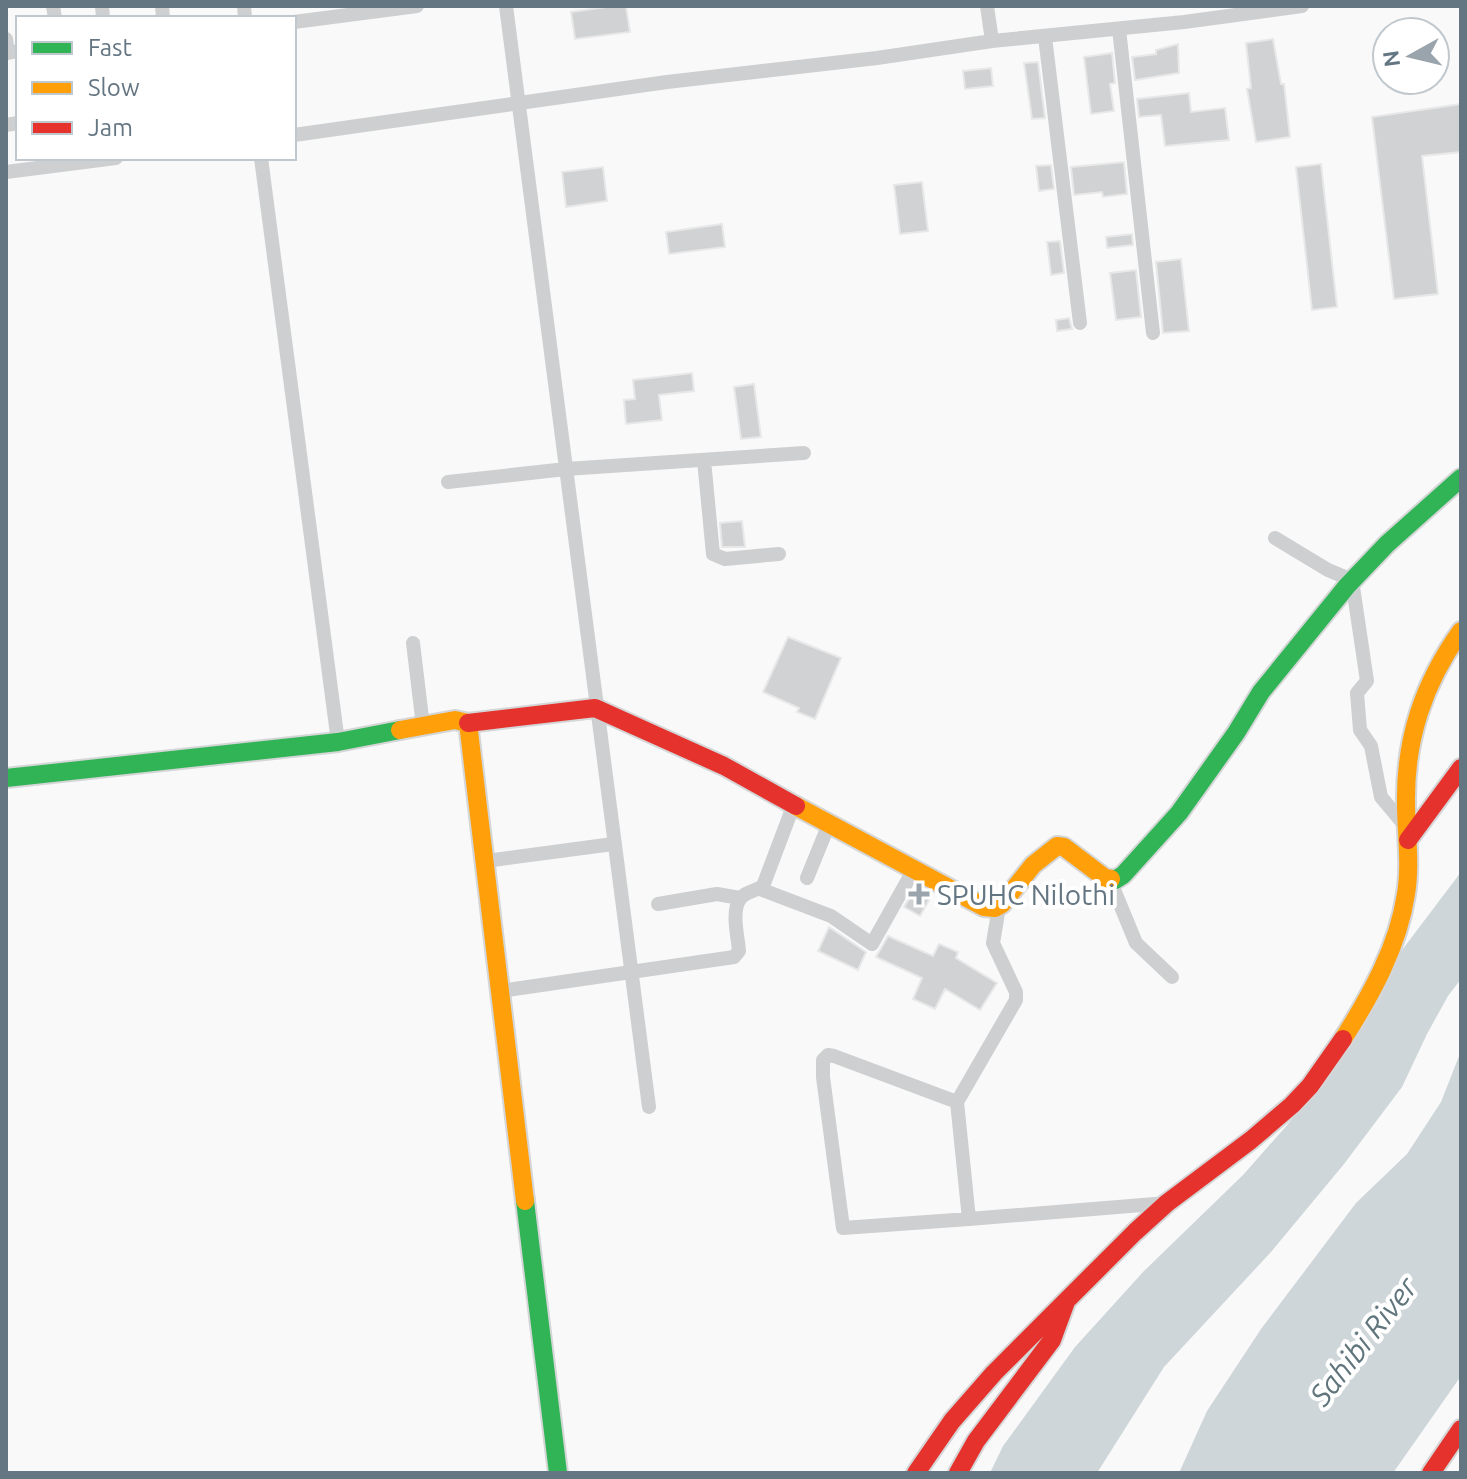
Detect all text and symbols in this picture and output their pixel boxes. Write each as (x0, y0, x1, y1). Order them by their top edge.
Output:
legend (16, 16, 296, 160)
north arrow (1371, 16, 1451, 96)
text: Fast (88, 34, 132, 61)
text: N (1377, 49, 1404, 69)
text: Slow (88, 74, 140, 101)
text: Jam (88, 114, 133, 141)
place label: SPUHC Nilothi (937, 879, 1115, 910)
marker: SPUHC Nilothi (908, 883, 930, 905)
water label: Sahibi River (1302, 1269, 1424, 1413)

